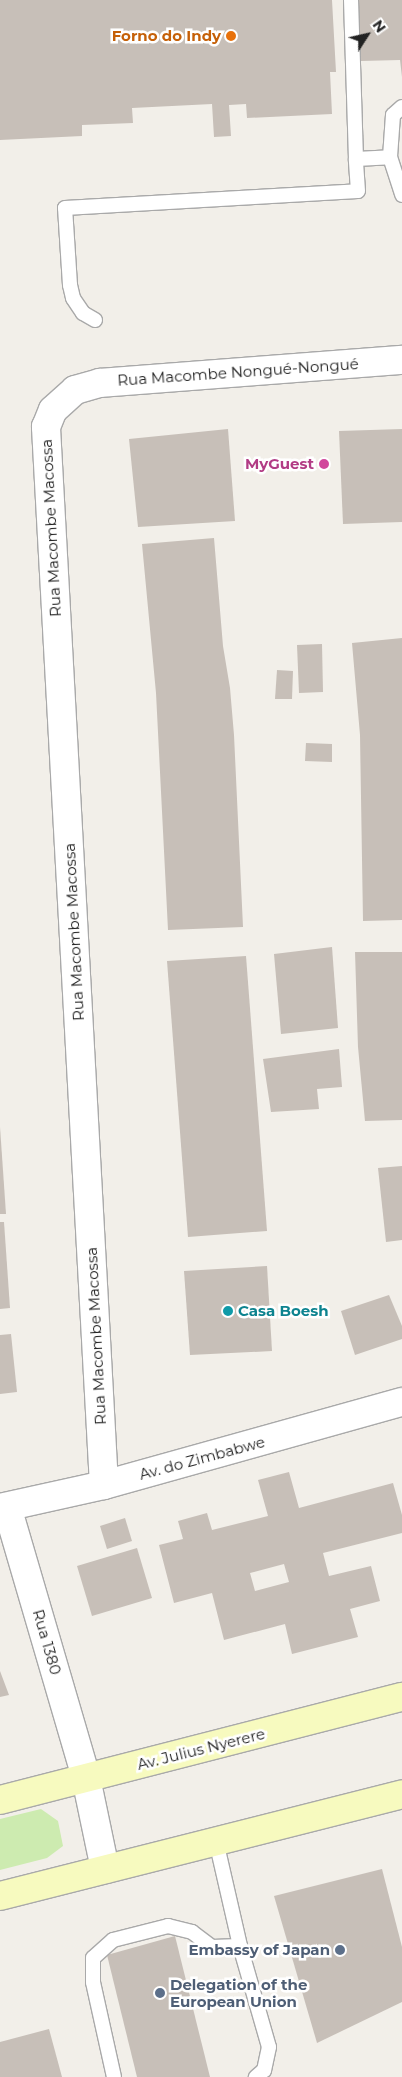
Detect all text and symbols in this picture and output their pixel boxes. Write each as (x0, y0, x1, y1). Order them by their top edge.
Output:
north arrow (342, 10, 392, 60)
text: N (369, 17, 390, 36)
place label: Forno do Indy (112, 27, 221, 45)
marker: Forno do Indy (225, 30, 237, 42)
street label: Rua Macombe Nongué-Nongué (117, 355, 359, 389)
street label: Rua Macombe Macossa (37, 439, 65, 617)
place label: MyGuest (245, 455, 314, 473)
marker: MyGuest (318, 458, 330, 470)
street label: Rua Macombe Macossa (60, 843, 88, 1021)
street label: Rua Macombe Macossa (82, 1247, 110, 1425)
place label: Casa Boesh (238, 1302, 329, 1320)
marker: Casa Boesh (222, 1305, 234, 1317)
street label: Av. do Zimbabwe (137, 1433, 267, 1483)
street label: Rua 1380 (29, 1607, 65, 1677)
street label: Av. Julius Nyerere (135, 1724, 267, 1774)
place label: Embassy of Japan (189, 1941, 330, 1959)
marker: Embassy of Japan (334, 1944, 346, 1956)
place label: Delegation of the European Union (170, 1975, 307, 2010)
marker: Delegation of the European Union (154, 1987, 166, 1999)

